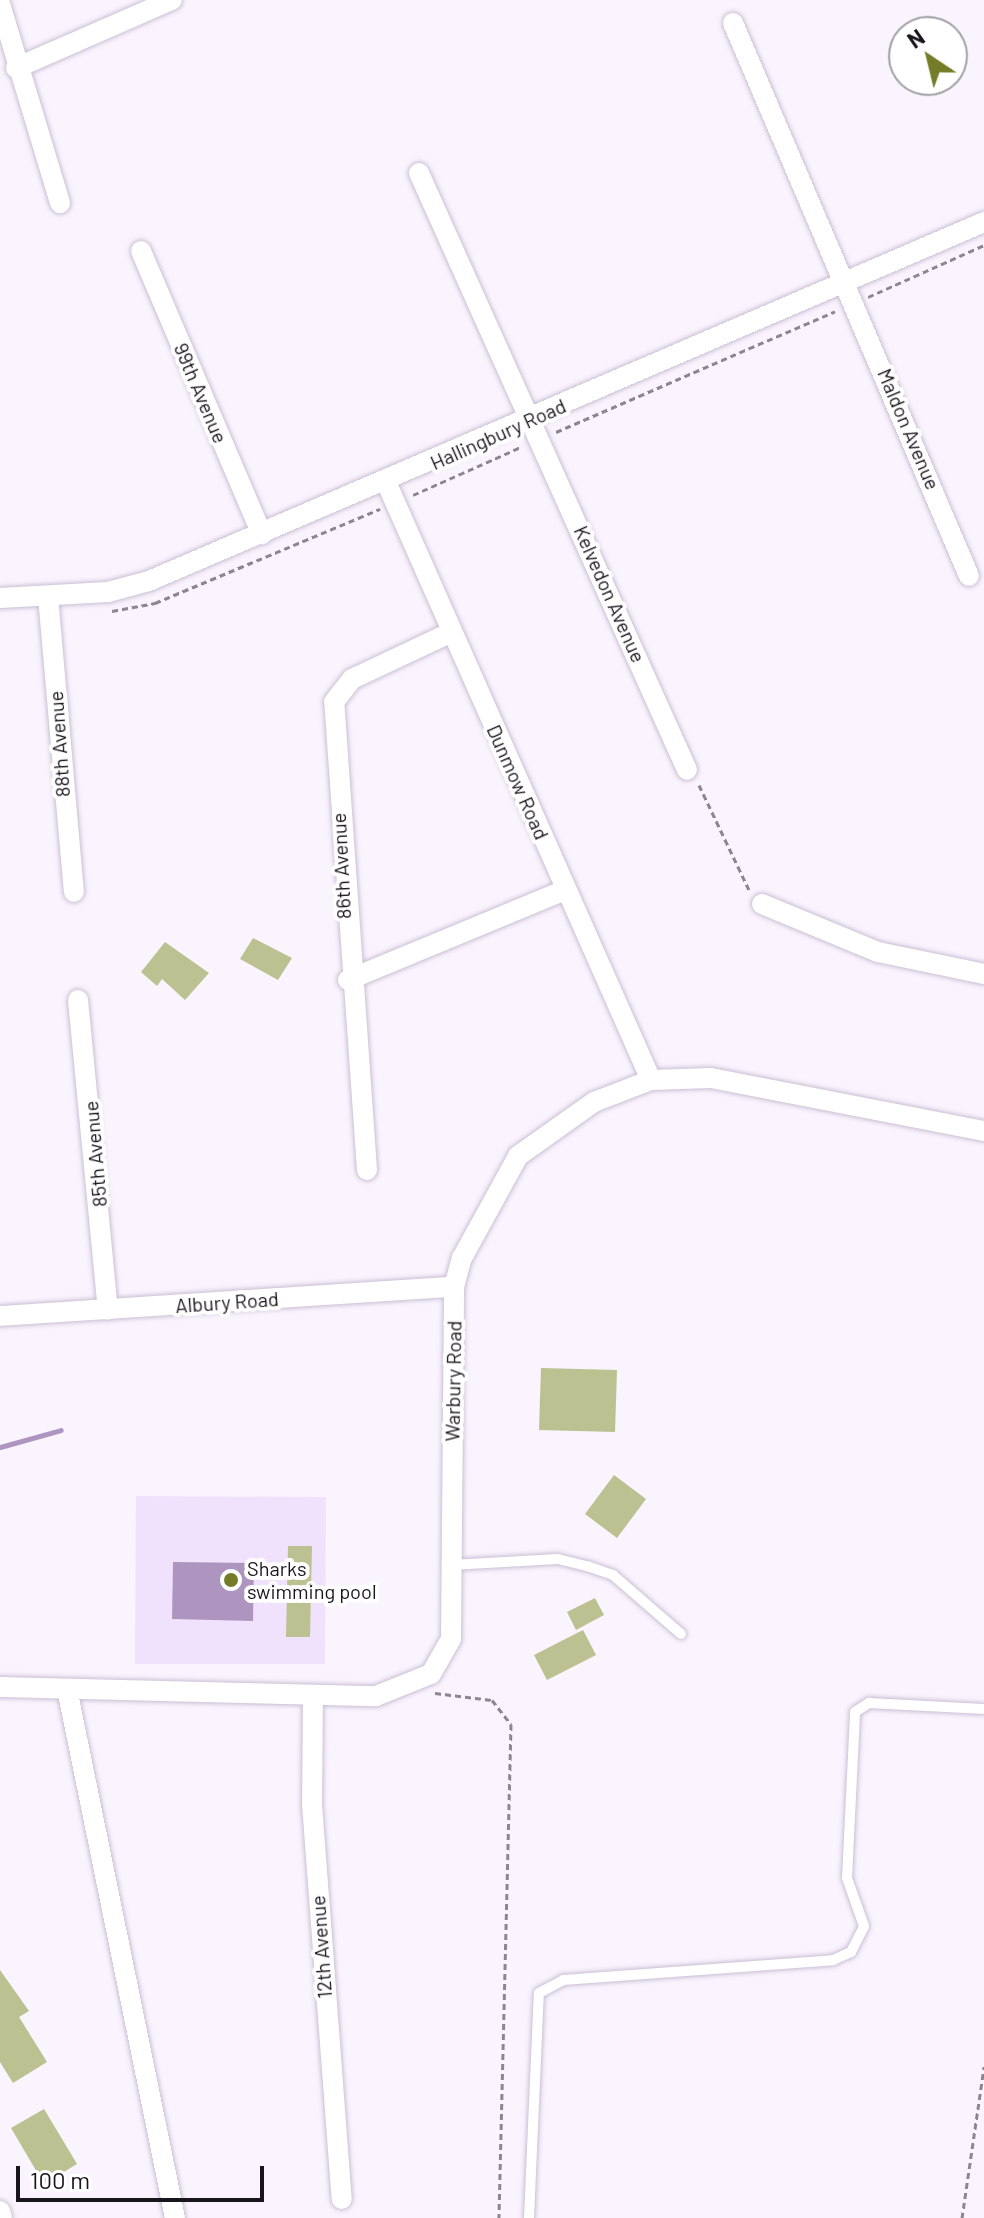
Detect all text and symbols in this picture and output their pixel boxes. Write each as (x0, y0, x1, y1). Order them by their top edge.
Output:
north arrow (888, 16, 968, 96)
text: N (902, 23, 929, 53)
street label: 99th Avenue (169, 339, 233, 447)
street label: Maldon Avenue (873, 365, 945, 493)
street label: Hallingbury Road (426, 393, 570, 475)
street label: Kelvedon Avenue (569, 522, 651, 666)
street label: 88th Avenue (43, 690, 75, 798)
street label: Dunmow Road (482, 721, 554, 843)
street label: 86th Avenue (326, 812, 356, 920)
street label: 85th Avenue (78, 1100, 112, 1208)
street label: Albury Road (174, 1286, 280, 1318)
street label: Warbury Road (440, 1320, 466, 1442)
place label: Sharks swimming pool (247, 1556, 376, 1603)
marker: Sharks swimming pool (222, 1571, 240, 1589)
street label: 12th Avenue (305, 1895, 337, 1999)
scale bar (20, 2150, 268, 2200)
text: 100 m (30, 2165, 90, 2194)

